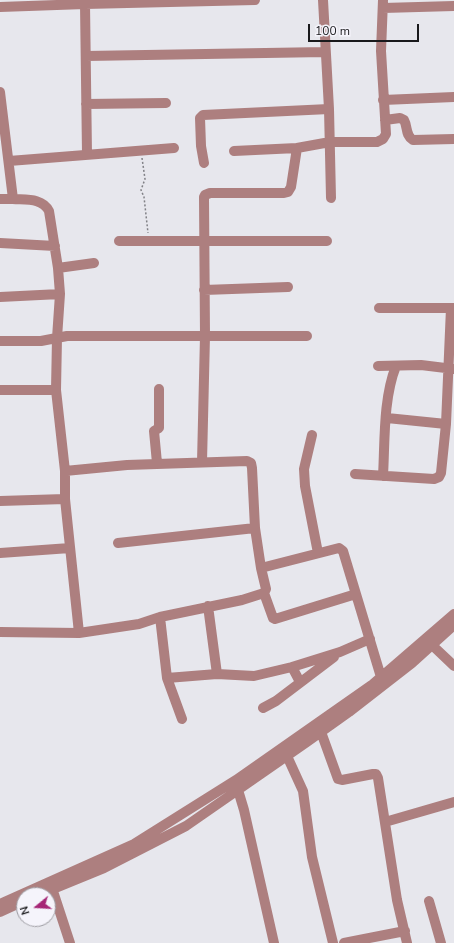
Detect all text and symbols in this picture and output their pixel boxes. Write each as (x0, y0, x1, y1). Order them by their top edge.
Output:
scale bar (310, 16, 421, 42)
text: 100 m (315, 23, 350, 39)
north arrow (16, 887, 56, 927)
text: N (17, 904, 33, 917)

